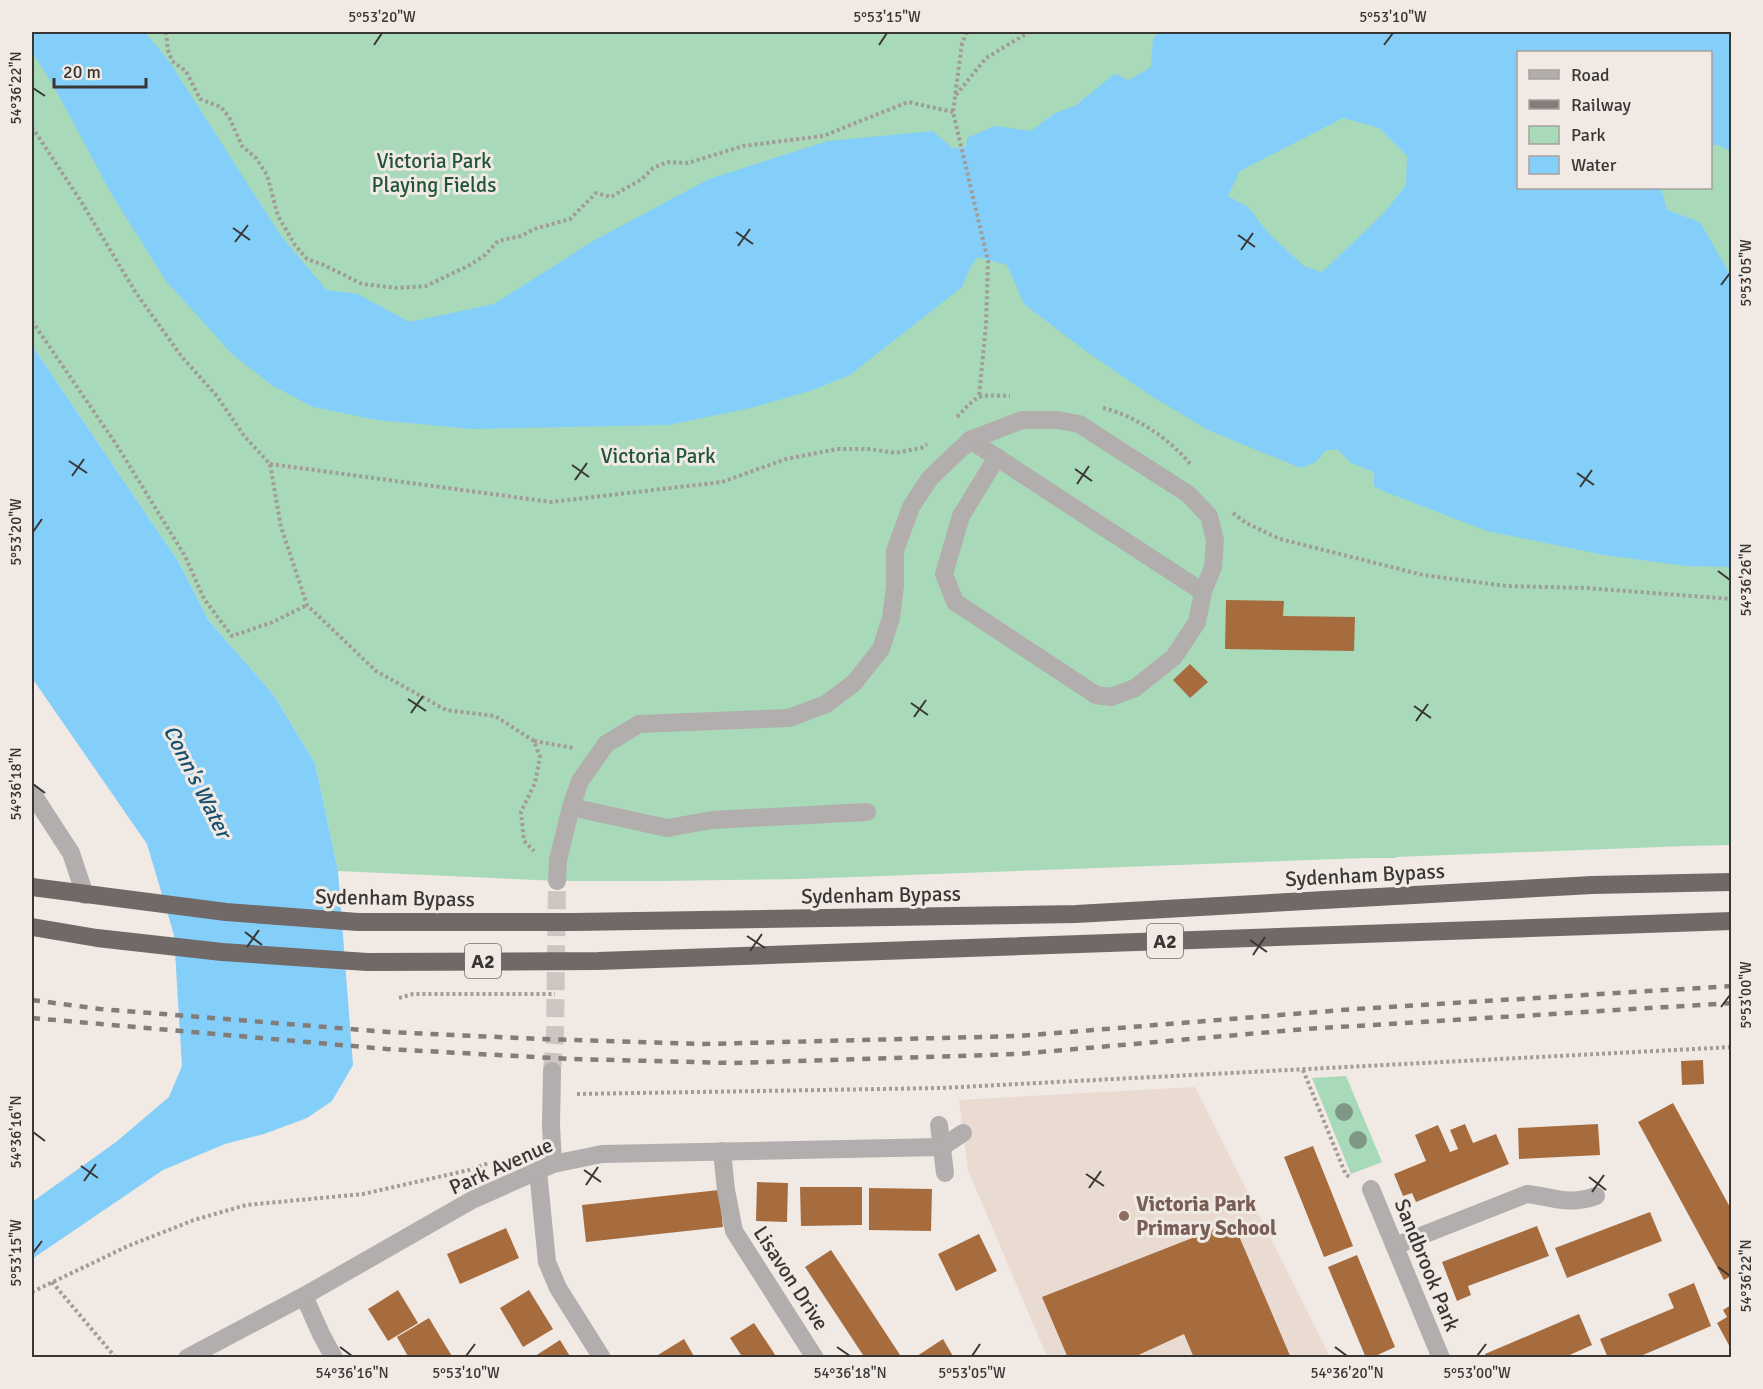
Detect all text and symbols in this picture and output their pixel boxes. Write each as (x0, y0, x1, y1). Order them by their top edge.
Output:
text: 5°53'20"W (348, 8, 416, 26)
text: 5°53'15"W (853, 8, 921, 26)
text: 5°53'10"W (1359, 8, 1427, 26)
text: 54°36'22"N (7, 51, 25, 125)
scale bar (54, 51, 146, 89)
legend (1517, 51, 1712, 189)
text: 20 m (63, 61, 101, 83)
text: Road (1571, 64, 1610, 86)
text: Railway (1571, 94, 1632, 116)
text: Park (1571, 124, 1606, 146)
park label: Victoria Park Playing Fields (372, 148, 496, 198)
text: Water (1571, 154, 1617, 176)
text: 5°53'05"W (1737, 239, 1755, 307)
park label: Victoria Park (600, 443, 716, 469)
text: 5°53'20"W (7, 498, 25, 566)
text: 54°36'26"N (1737, 543, 1755, 617)
water label: Conn's Water (158, 720, 239, 845)
text: 54°36'18"N (7, 747, 25, 821)
street label: Sydenham Bypass (1285, 858, 1445, 892)
street label: Sydenham Bypass (801, 881, 961, 909)
street label: Sydenham Bypass (315, 884, 475, 912)
road number: A2 (1147, 924, 1183, 958)
road number: A2 (465, 944, 501, 978)
text: 5°53'00"W (1737, 961, 1755, 1029)
text: 54°36'16"N (7, 1095, 25, 1169)
street label: Park Avenue (445, 1132, 557, 1200)
place label: Victoria Park Primary School (1136, 1191, 1277, 1241)
street label: Sandbrook Park (1389, 1195, 1466, 1336)
marker: Victoria Park Primary School (1117, 1209, 1131, 1223)
text: 5°53'15"W (7, 1219, 25, 1287)
street label: Lisavon Drive (748, 1221, 834, 1335)
text: 54°36'22"N (1737, 1239, 1755, 1313)
text: 54°36'16"N (315, 1364, 389, 1382)
text: 5°53'10"W (432, 1364, 500, 1382)
text: 54°36'18"N (813, 1364, 887, 1382)
text: 5°53'05"W (938, 1364, 1006, 1382)
text: 54°36'20"N (1310, 1364, 1384, 1382)
text: 5°53'00"W (1443, 1364, 1511, 1382)

